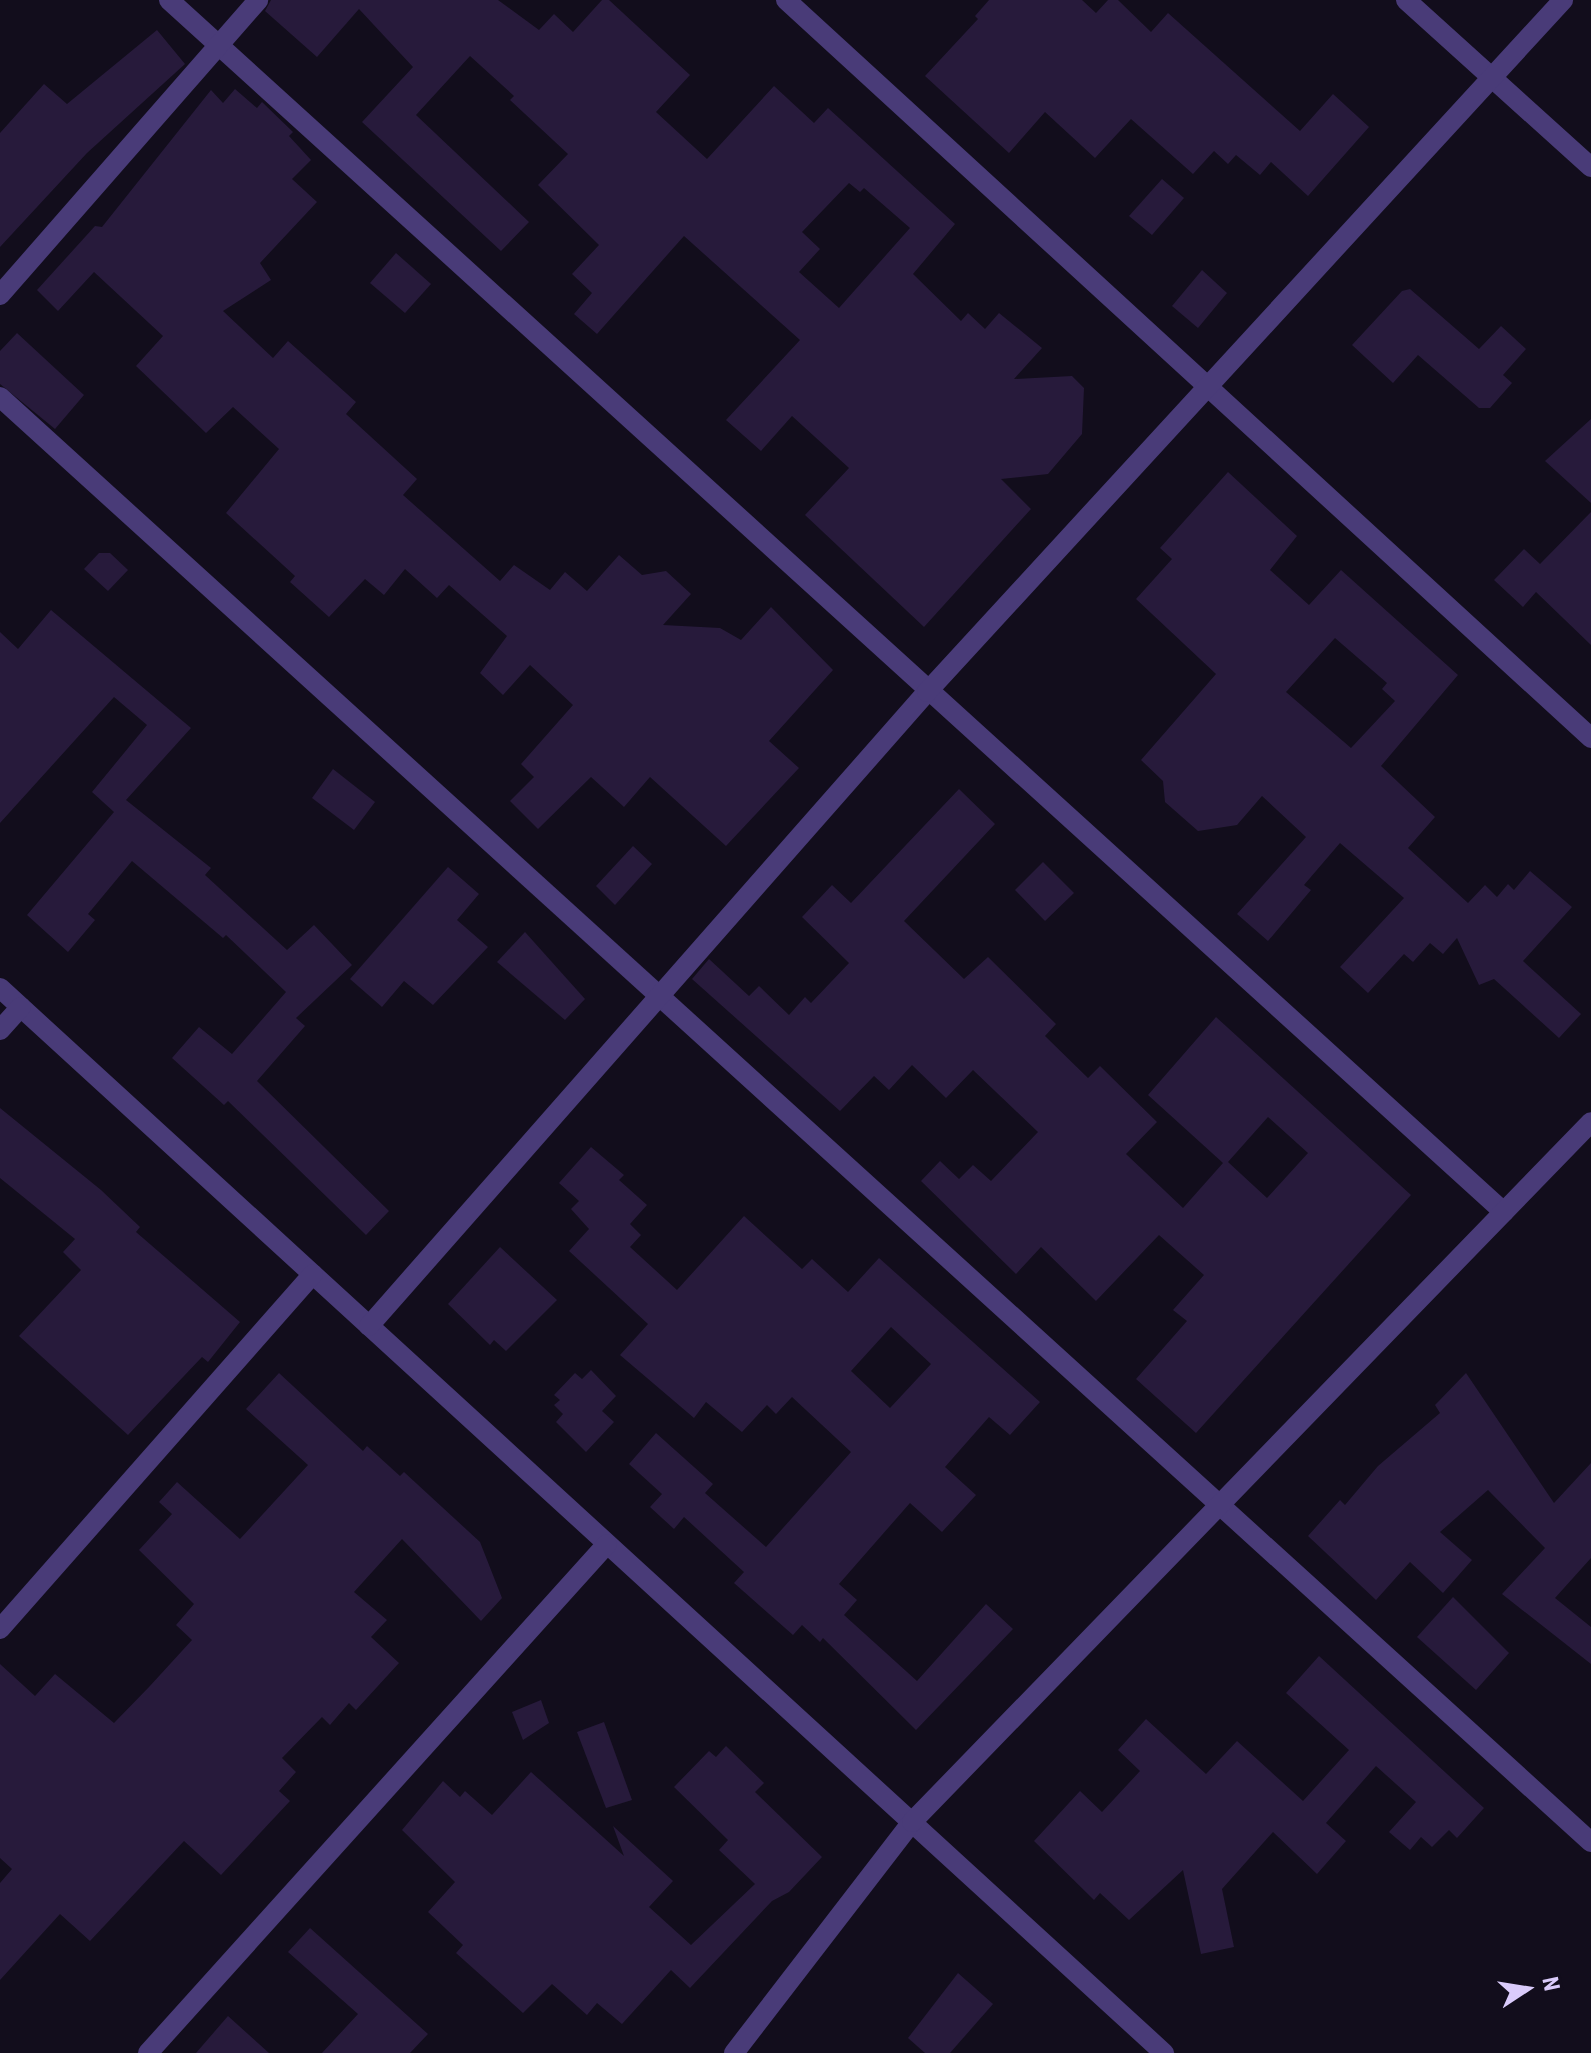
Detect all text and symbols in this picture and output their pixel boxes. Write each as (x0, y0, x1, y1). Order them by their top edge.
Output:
north arrow (1487, 1949, 1567, 2029)
text: N (1537, 1975, 1565, 1993)

